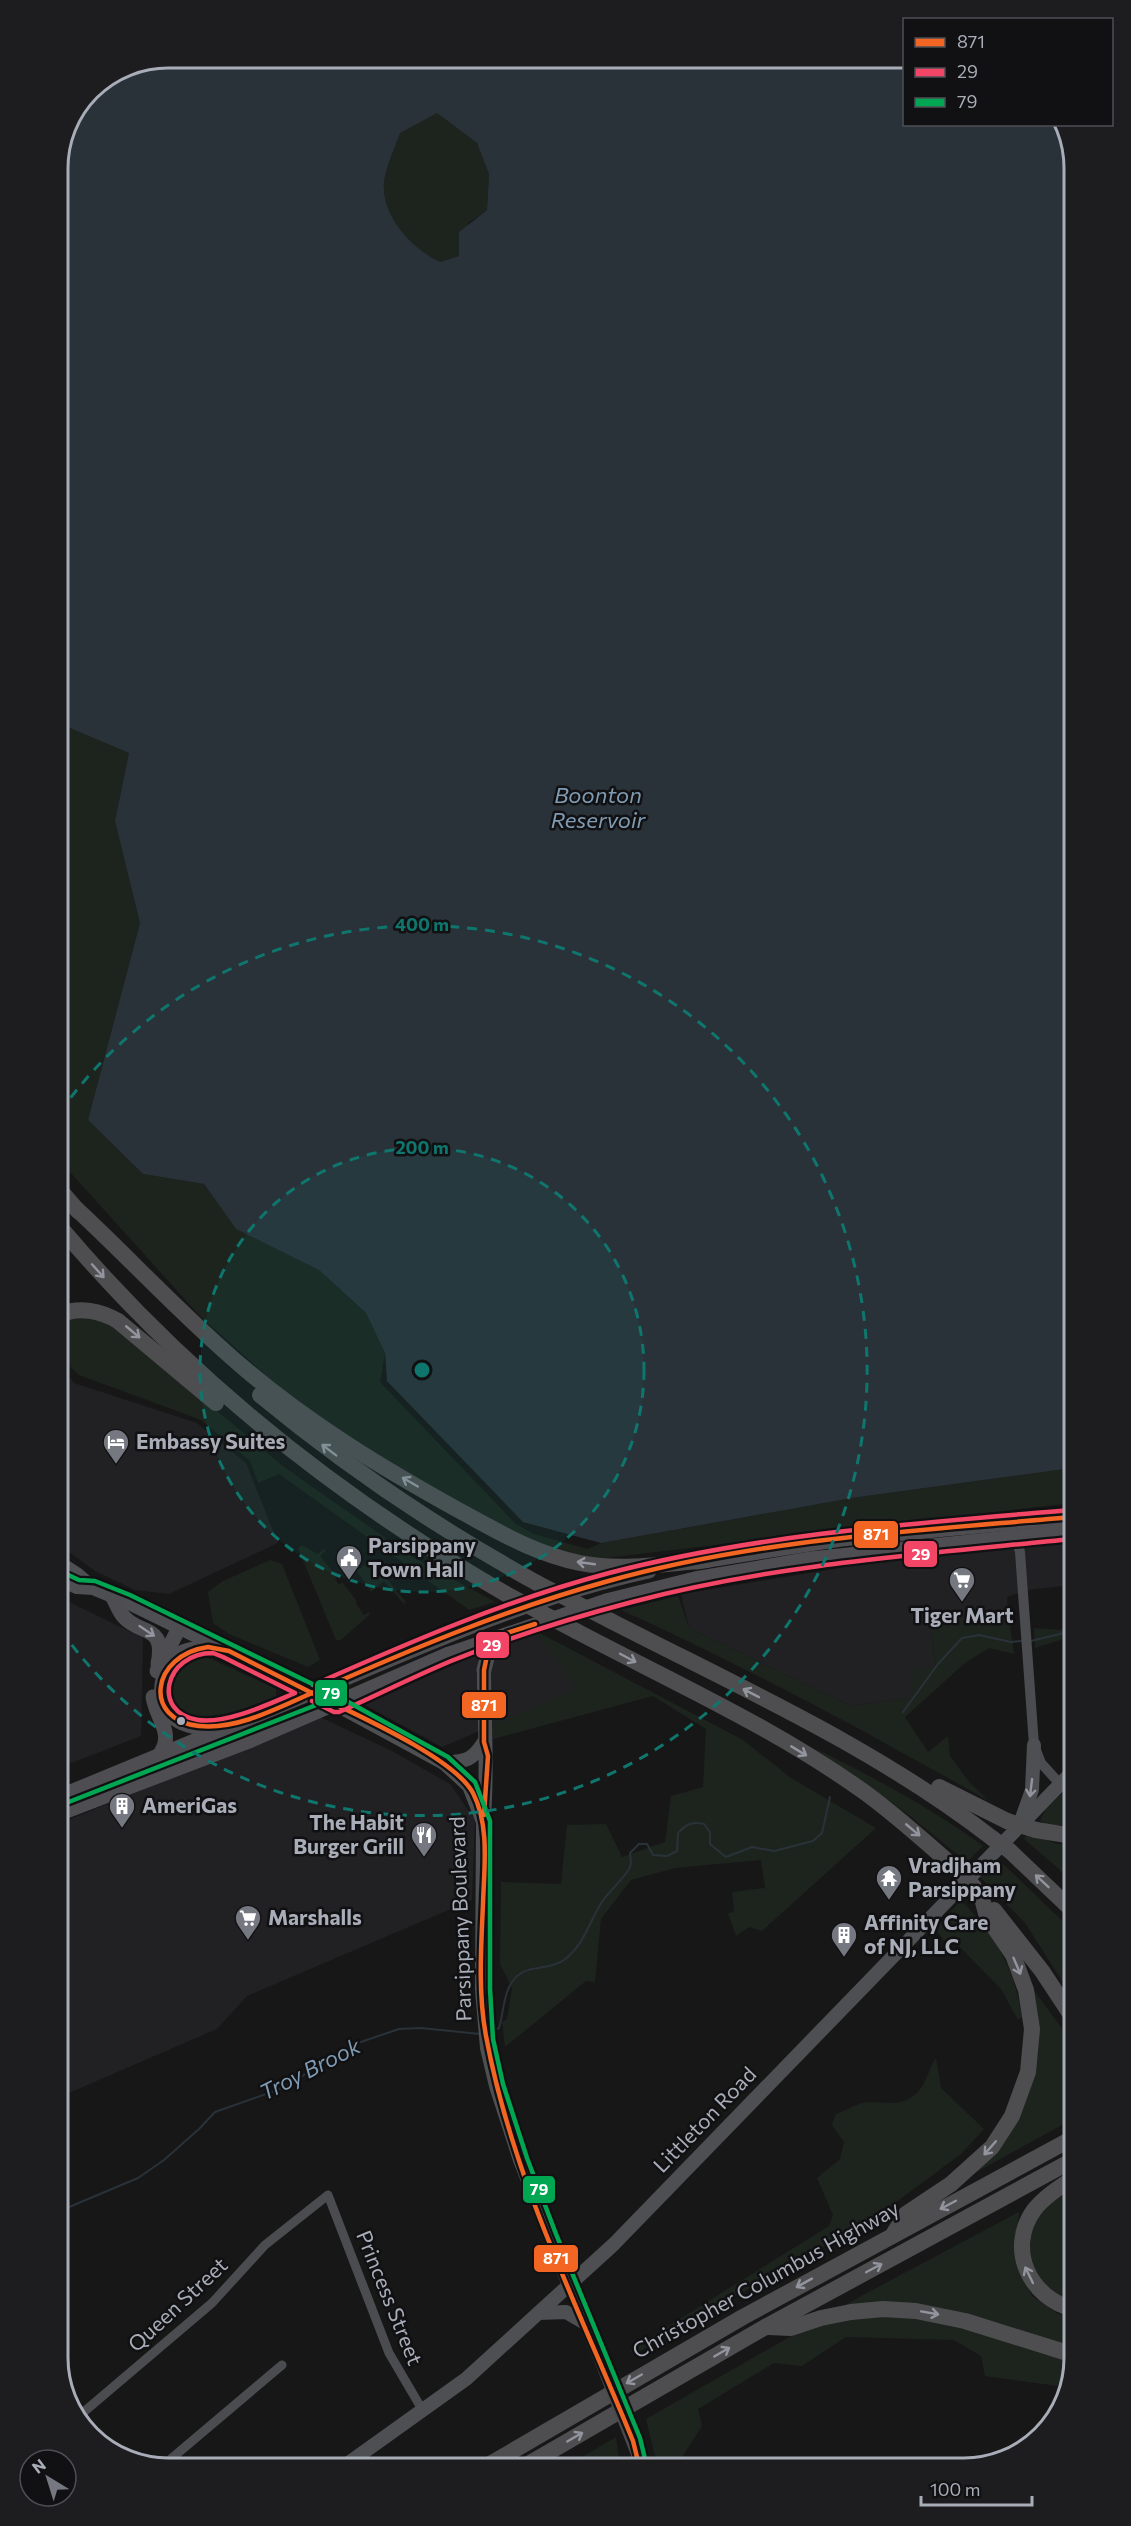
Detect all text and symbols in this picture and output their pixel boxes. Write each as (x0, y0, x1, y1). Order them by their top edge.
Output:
legend (903, 18, 1113, 126)
text: 871 (957, 30, 985, 52)
text: 29 (957, 60, 978, 82)
text: 79 (957, 90, 977, 112)
water label: Boonton Reservoir (551, 781, 647, 833)
text: 400 m (395, 913, 449, 935)
text: 200 m (395, 1136, 449, 1158)
one-way arrow (91, 1263, 105, 1278)
one-way arrow (125, 1326, 141, 1339)
centre of rings (412, 1360, 432, 1380)
hotel icon: Embassy Suites (101, 1427, 131, 1465)
place label: Embassy Suites (136, 1428, 285, 1453)
one-way arrow (321, 1444, 337, 1456)
one-way arrow (402, 1476, 419, 1488)
line badge: 871 (853, 1520, 899, 1549)
text: 871 (863, 1524, 889, 1543)
place label: Parsippany Town Hall (368, 1532, 477, 1581)
line badge: 29 (903, 1540, 938, 1568)
public building icon: Parsippany Town Hall (334, 1543, 364, 1581)
text: 29 (912, 1544, 931, 1563)
one-way arrow (576, 1558, 596, 1569)
supermarket icon: Tiger Mart (947, 1565, 977, 1603)
place label: Tiger Mart (910, 1602, 1014, 1627)
one-way arrow (138, 1625, 154, 1637)
line badge: 29 (475, 1631, 510, 1659)
text: 29 (483, 1635, 502, 1654)
one-way arrow (618, 1653, 636, 1664)
line badge: 79 (314, 1679, 348, 1707)
text: 79 (322, 1683, 340, 1702)
one-way arrow (743, 1687, 760, 1699)
line badge: 871 (461, 1691, 507, 1719)
text: 871 (471, 1695, 497, 1714)
unlabelled marker (175, 1715, 187, 1727)
one-way arrow (790, 1746, 807, 1758)
one-way arrow (1026, 1778, 1037, 1798)
building icon: AmeriGas (107, 1791, 137, 1829)
place label: AmeriGas (142, 1792, 237, 1817)
place label: The Habit Burger Grill (293, 1809, 404, 1858)
street label: Parsippany Boulevard (443, 1816, 476, 2022)
restaurant icon: The Habit Burger Grill (409, 1820, 439, 1858)
one-way arrow (905, 1824, 921, 1837)
place label: Vradjham Parsippany (908, 1852, 1017, 1901)
temple icon: Vradjham Parsippany (874, 1863, 904, 1901)
one-way arrow (1034, 1873, 1049, 1888)
supermarket icon: Marshalls (233, 1903, 263, 1941)
place label: Marshalls (268, 1904, 362, 1929)
place label: Affinity Care of NJ, LLC (864, 1909, 988, 1958)
building icon: Affinity Care of NJ, LLC (829, 1920, 859, 1958)
one-way arrow (1012, 1956, 1023, 1974)
water label: Troy Brook (255, 2031, 366, 2105)
street label: Littleton Road (647, 2061, 760, 2177)
one-way arrow (983, 2140, 996, 2156)
line badge: 79 (522, 2175, 556, 2204)
text: 79 (530, 2179, 548, 2198)
street label: Christopher Columbus Highway (627, 2195, 903, 2363)
one-way arrow (939, 2200, 957, 2211)
street label: Princess Street (352, 2226, 429, 2368)
line badge: 871 (533, 2244, 579, 2273)
text: 871 (543, 2248, 569, 2267)
street label: Queen Street (122, 2252, 232, 2356)
one-way arrow (864, 2262, 882, 2273)
one-way arrow (1023, 2266, 1035, 2284)
one-way arrow (796, 2277, 813, 2289)
one-way arrow (920, 2308, 940, 2319)
one-way arrow (713, 2346, 731, 2357)
one-way arrow (626, 2374, 644, 2385)
one-way arrow (566, 2430, 583, 2442)
north arrow (18, 2448, 78, 2508)
text: N (28, 2455, 49, 2477)
scale bar (921, 2469, 1032, 2507)
text: 100 m (930, 2478, 980, 2500)

